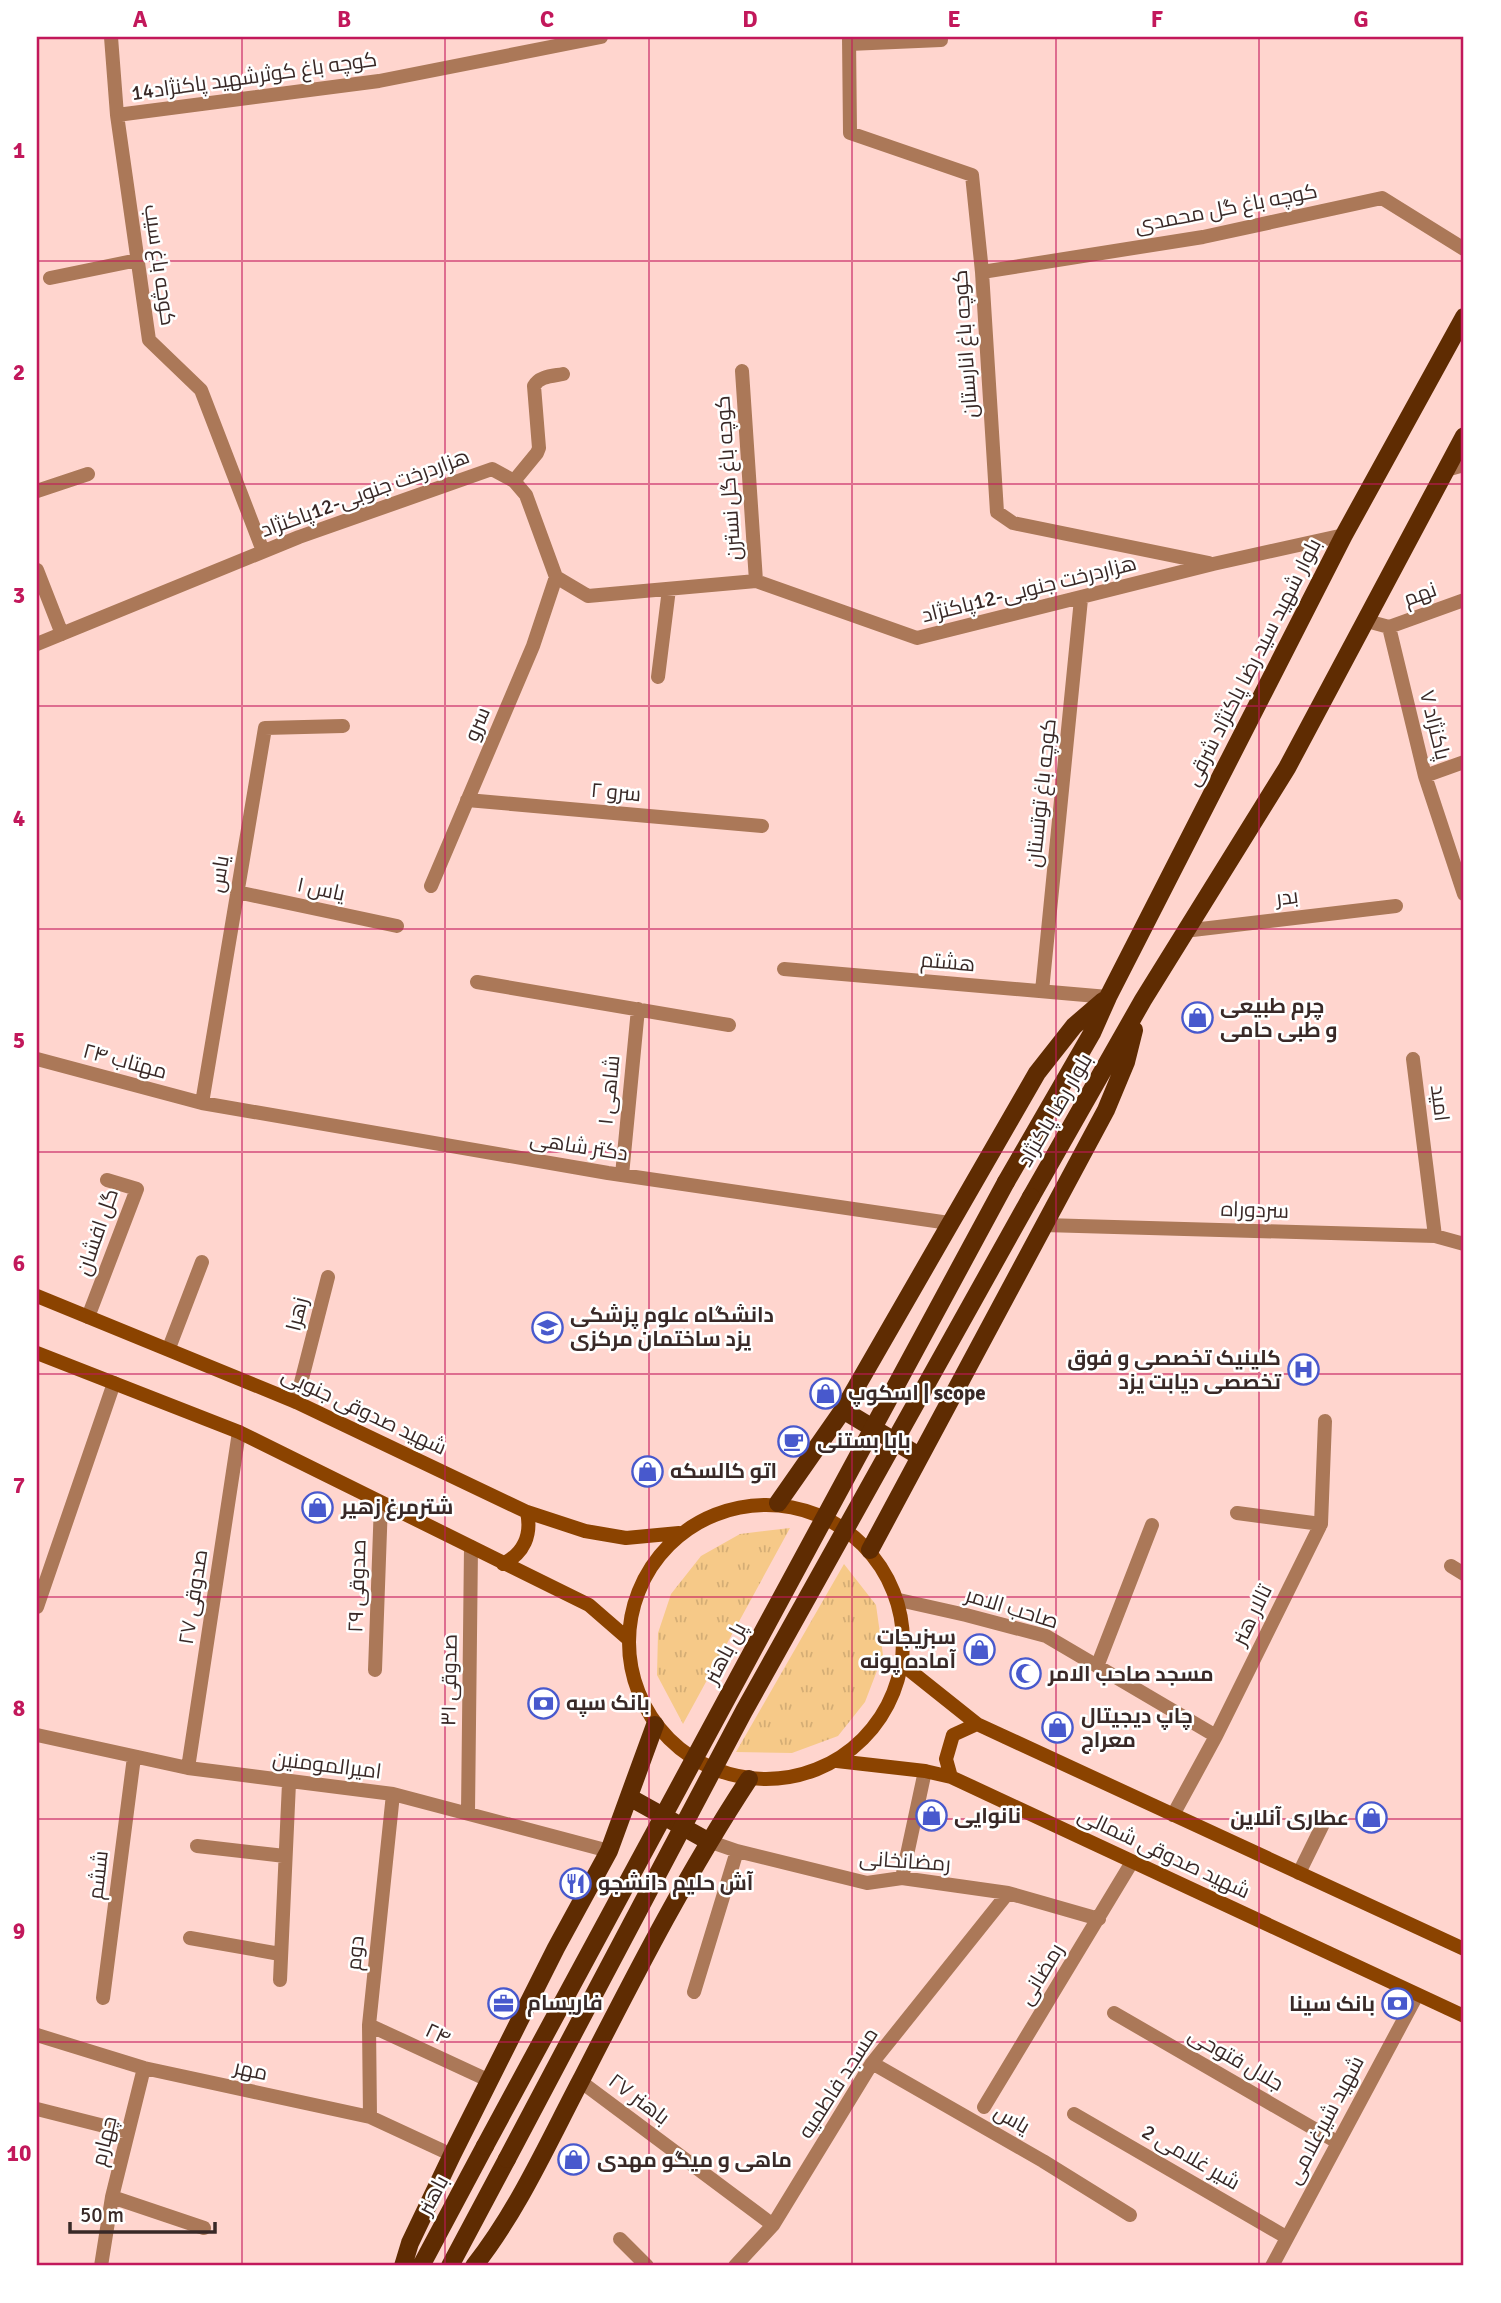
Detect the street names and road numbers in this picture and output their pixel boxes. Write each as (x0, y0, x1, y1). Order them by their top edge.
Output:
street label: کوچه باغ کوثرشهید پاکنژاد14 (129, 46, 379, 107)
street label: کوچه باغ گل محمدی (1132, 178, 1320, 239)
street label: کوچه باغ سیب (138, 203, 181, 328)
street label: کوچه باغ انارستان (947, 269, 984, 419)
street label: کوچه باغ گل نسترن (709, 395, 748, 561)
street label: هزاردرخت جنوبی-12پاکنژاد (257, 443, 473, 544)
street label: بلوار شهید سید رضا پاکنژاد شرقی (1179, 534, 1328, 791)
street label: هزاردرخت جنوبی-12پاکنژاد (919, 550, 1139, 629)
street label: نهم (1400, 576, 1440, 613)
street label: پاکنژاد ۷ (1413, 687, 1456, 763)
street label: سرو (458, 703, 496, 745)
street label: کوچه باغ توتستان (1020, 717, 1063, 869)
street label: سرو ۲ (590, 777, 642, 807)
street label: یاس (203, 853, 235, 894)
street label: یاس ۱ (295, 871, 348, 907)
street label: بدر (1273, 883, 1300, 911)
street label: هشتم (919, 947, 976, 978)
street label: مهتاب ۲۴ (80, 1037, 170, 1085)
street label: بلوار رضا پاکنژاد (1012, 1049, 1099, 1172)
street label: شاهی ۱ (592, 1054, 626, 1126)
street label: امید (1425, 1083, 1455, 1123)
street label: دکتر شاهی (528, 1125, 630, 1167)
street label: گل افشان (70, 1185, 124, 1279)
street label: سردوراه (1220, 1196, 1290, 1224)
street label: زهرا (280, 1294, 314, 1334)
street label: شهید صدوقی جنوبی (277, 1361, 451, 1461)
street label: صدوقی ۲۹ (342, 1539, 372, 1633)
street label: صدوقی ۲۷ (173, 1548, 213, 1646)
street label: تالار هنر (1226, 1580, 1278, 1651)
street label: صاحب الامر (961, 1581, 1062, 1634)
street label: پل باهنر (698, 1617, 753, 1690)
street label: صدوقی ۳۱ (435, 1634, 463, 1726)
street label: امیرالمومنین (271, 1745, 383, 1785)
street label: شهید صدوقی شمالی (1074, 1802, 1254, 1904)
street label: رمضانخانی (858, 1845, 952, 1877)
street label: ششم (82, 1849, 115, 1901)
street label: دوم (340, 1934, 371, 1972)
street label: رمضانی (1013, 1938, 1069, 2010)
street label: ۲۴ (421, 2017, 455, 2051)
street label: جلال فتوحی (1184, 2021, 1288, 2097)
street label: مسجد فاطمیه (792, 2023, 884, 2143)
street label: شهید شیرغلامی (1280, 2051, 1370, 2189)
street label: مهر (231, 2054, 270, 2086)
street label: باهنر ۲۷ (603, 2068, 675, 2130)
street label: یاس (989, 2098, 1035, 2140)
street label: چهارم (85, 2113, 124, 2169)
street label: شیر غلامی 2 (1137, 2118, 1245, 2196)
street label: باهنر (411, 2171, 454, 2220)

